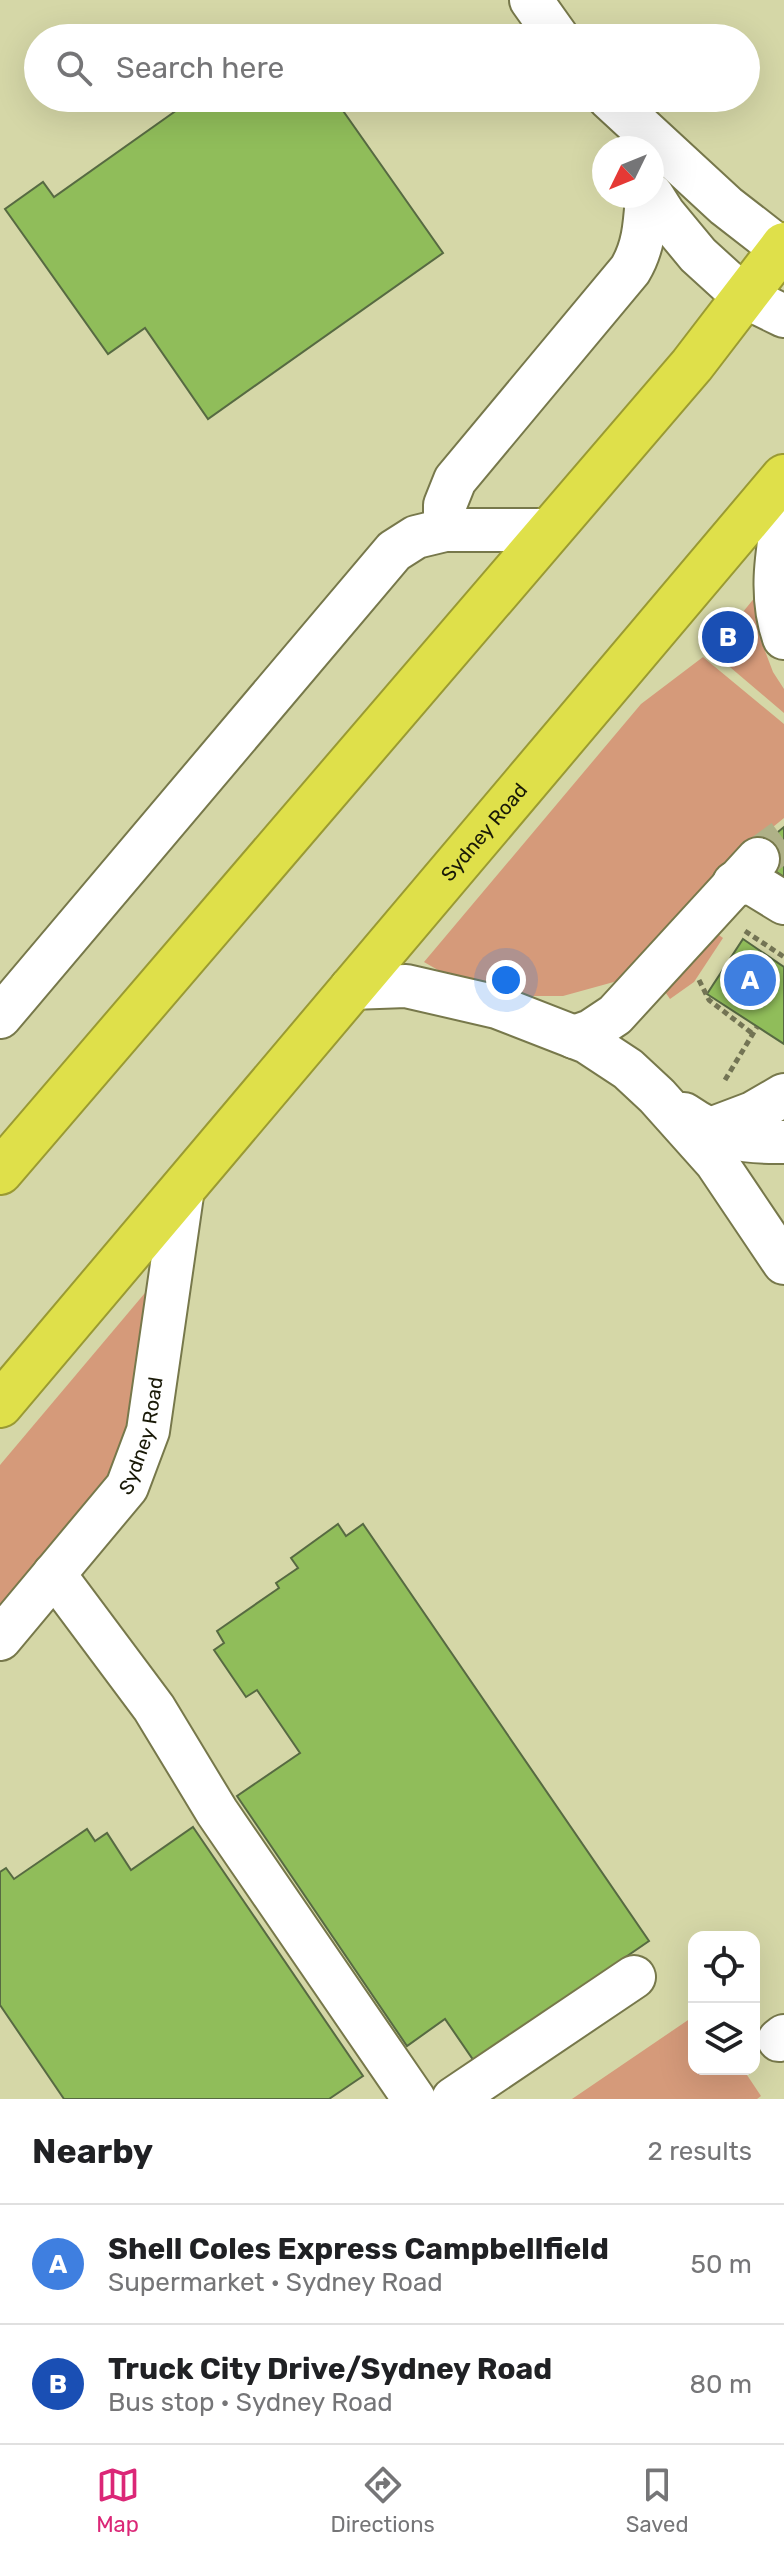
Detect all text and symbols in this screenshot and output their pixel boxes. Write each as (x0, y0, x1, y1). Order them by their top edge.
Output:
search box (24, 24, 760, 112)
icon: search (52, 46, 96, 90)
text: Search here (116, 50, 284, 86)
north arrow (592, 136, 664, 208)
pin: B (702, 607, 754, 667)
street label: Sydney Road (436, 778, 532, 886)
pin: A (724, 950, 776, 1010)
your location (486, 960, 526, 1000)
street label: Sydney Road (114, 1375, 168, 1500)
map controls (688, 1931, 760, 2075)
button: locate (688, 1931, 760, 2003)
button: layers (688, 2003, 760, 2075)
text: Nearby (32, 2131, 153, 2172)
text: 2 results (648, 2136, 752, 2167)
text: Shell Coles Express Campbellfield (108, 2231, 609, 2267)
text: A (49, 2249, 67, 2280)
text: 50 m (691, 2249, 752, 2280)
text: Supermarket · Sydney Road (108, 2267, 443, 2298)
text: Truck City Drive/Sydney Road (108, 2351, 552, 2387)
text: B (49, 2369, 67, 2400)
text: 80 m (689, 2369, 752, 2400)
text: Bus stop · Sydney Road (108, 2387, 393, 2418)
tab: Map (96, 2463, 140, 2538)
tab: Directions (331, 2463, 435, 2538)
tab: Saved (626, 2463, 689, 2538)

